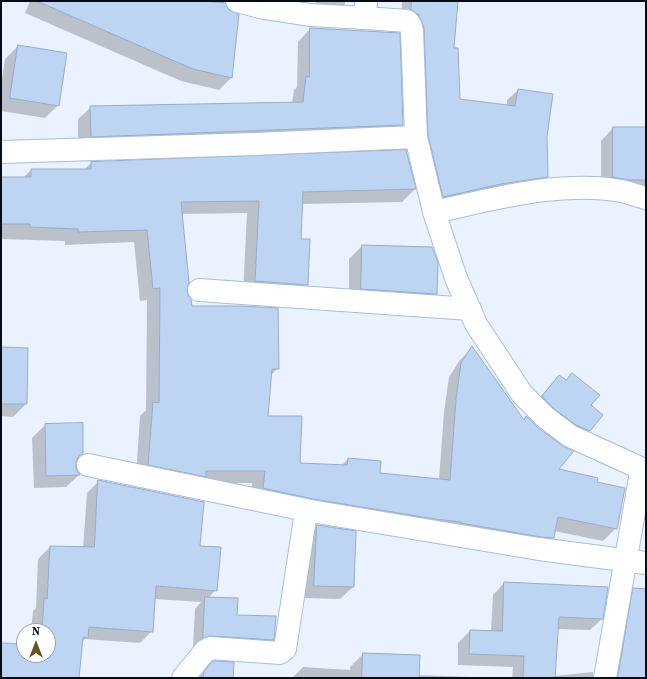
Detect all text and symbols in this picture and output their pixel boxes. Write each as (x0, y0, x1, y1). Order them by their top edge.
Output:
north arrow (16, 623, 56, 663)
text: N (32, 624, 40, 639)

